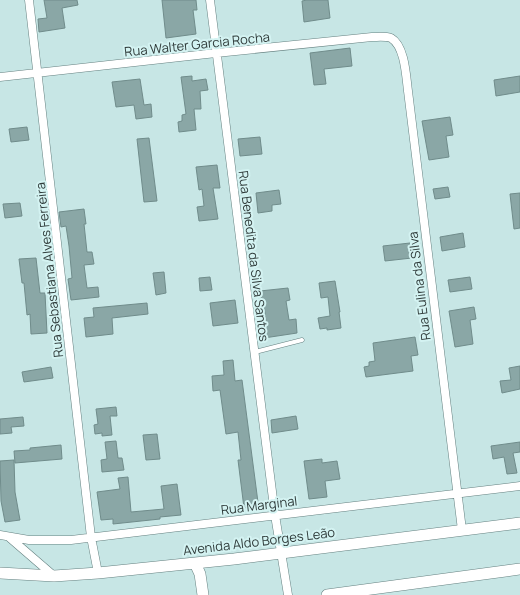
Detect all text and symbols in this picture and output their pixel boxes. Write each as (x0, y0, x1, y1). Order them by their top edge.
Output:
street label: Rua Walter Garcia Rocha (123, 27, 271, 61)
street label: Rua Benedita da Silva Santos (235, 169, 273, 343)
street label: Rua Sebastiana Alves Ferreira (31, 181, 67, 359)
street label: Rua Eulina da Silva (403, 231, 435, 341)
street label: Rua Marginal (220, 491, 298, 519)
street label: Avenida Aldo Borges Leão (182, 523, 336, 559)

